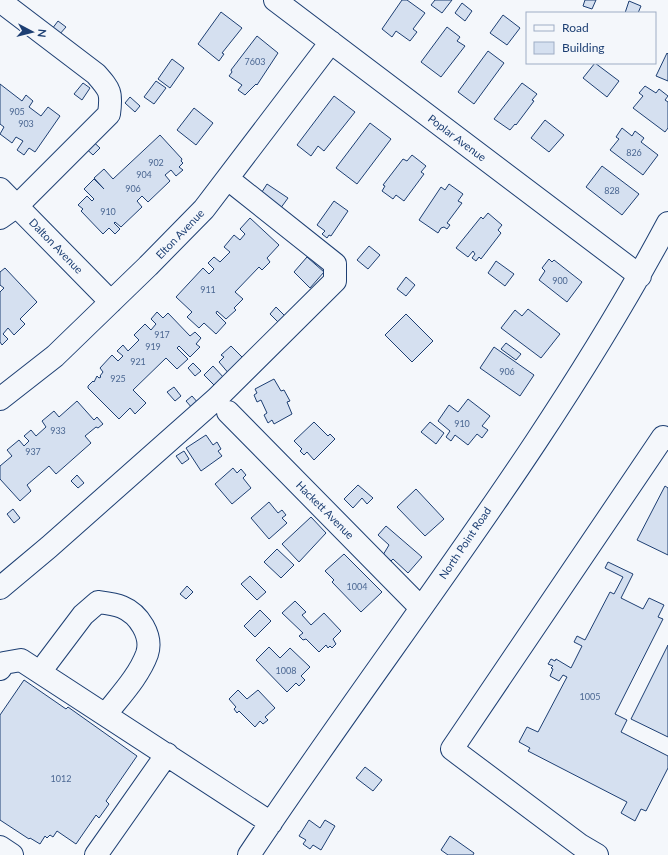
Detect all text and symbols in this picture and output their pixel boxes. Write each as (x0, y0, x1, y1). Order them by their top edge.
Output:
north arrow (12, 12, 52, 52)
legend (526, 12, 656, 64)
text: Road (562, 20, 589, 35)
text: N (35, 28, 49, 38)
text: Building (562, 40, 605, 55)
house number: 7603 (245, 56, 265, 67)
house number: 905 (9, 106, 25, 117)
street label: Poplar Avenue (426, 112, 489, 164)
house number: 903 (18, 118, 34, 129)
house number: 826 (626, 147, 642, 158)
house number: 902 (148, 157, 164, 168)
house number: 904 (136, 169, 152, 180)
house number: 906 (125, 183, 141, 194)
house number: 828 (604, 185, 620, 196)
house number: 910 (100, 206, 116, 217)
street label: Elton Avenue (153, 206, 207, 261)
street label: Dalton Avenue (27, 215, 86, 276)
house number: 900 (552, 275, 568, 286)
house number: 911 (200, 284, 216, 295)
house number: 917 (154, 329, 170, 340)
house number: 919 (145, 341, 161, 352)
house number: 921 (130, 356, 146, 367)
house number: 906 (499, 366, 515, 377)
house number: 925 (110, 373, 126, 384)
house number: 910 (454, 418, 470, 429)
house number: 933 (50, 425, 66, 436)
house number: 937 (25, 446, 41, 457)
street label: Hackett Avenue (294, 478, 357, 541)
street label: North Point Road (436, 504, 493, 581)
house number: 1004 (347, 581, 367, 592)
house number: 1008 (276, 665, 296, 676)
house number: 1005 (580, 691, 600, 702)
house number: 1012 (51, 773, 71, 784)

